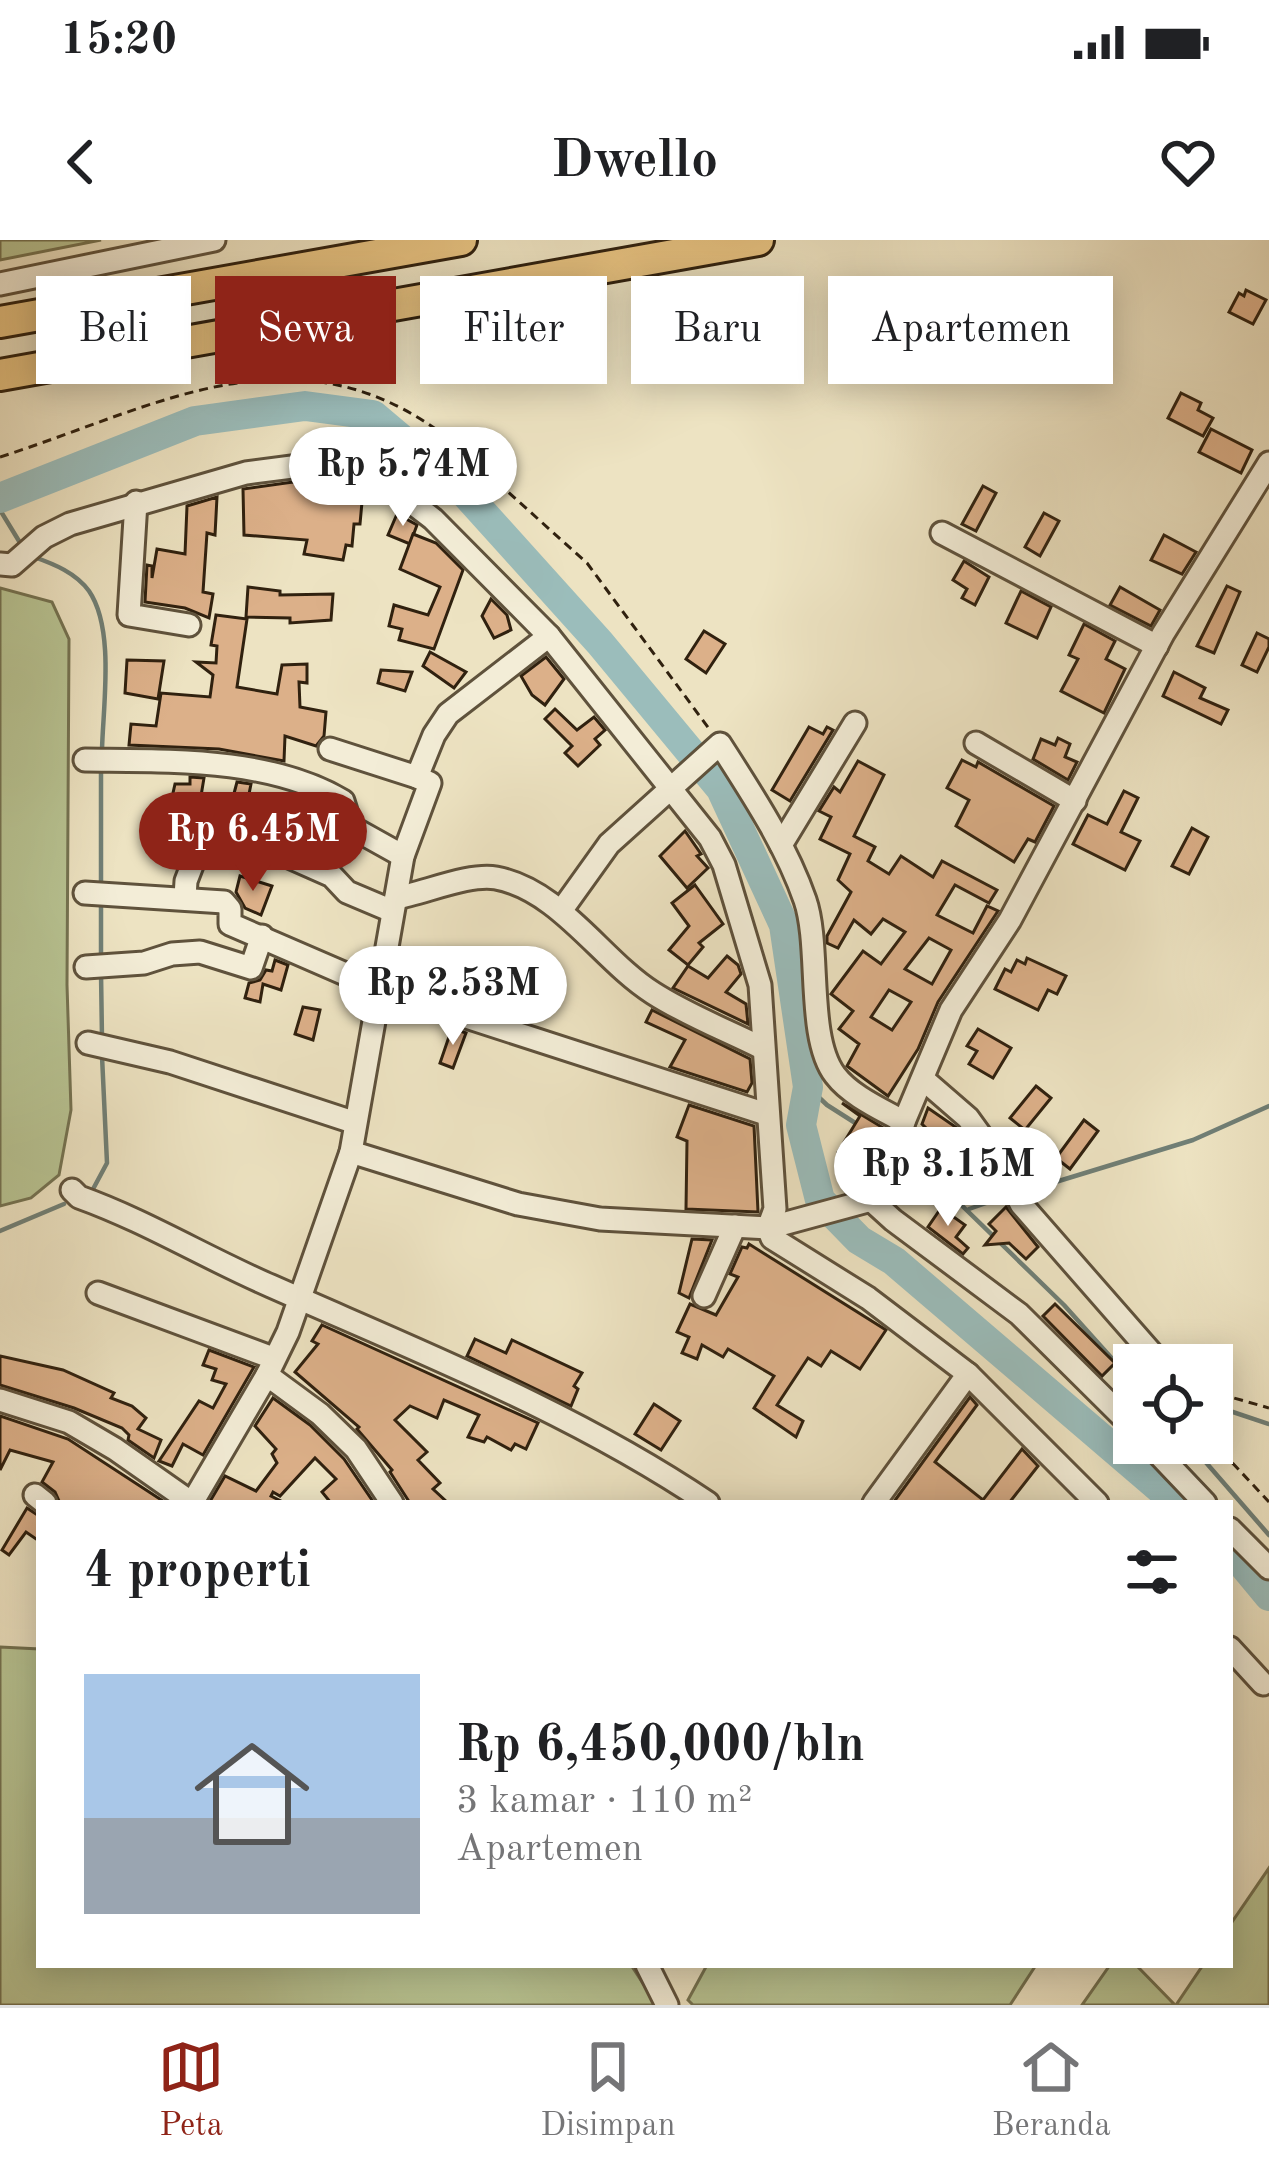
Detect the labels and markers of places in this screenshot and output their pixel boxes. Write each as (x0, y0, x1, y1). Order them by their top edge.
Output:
pin: Rp 5.74M (279, 427, 527, 529)
pin: Rp 6.45M (129, 792, 377, 894)
pin: Rp 2.53M (329, 946, 577, 1048)
pin: Rp 3.15M (824, 1127, 1072, 1229)

